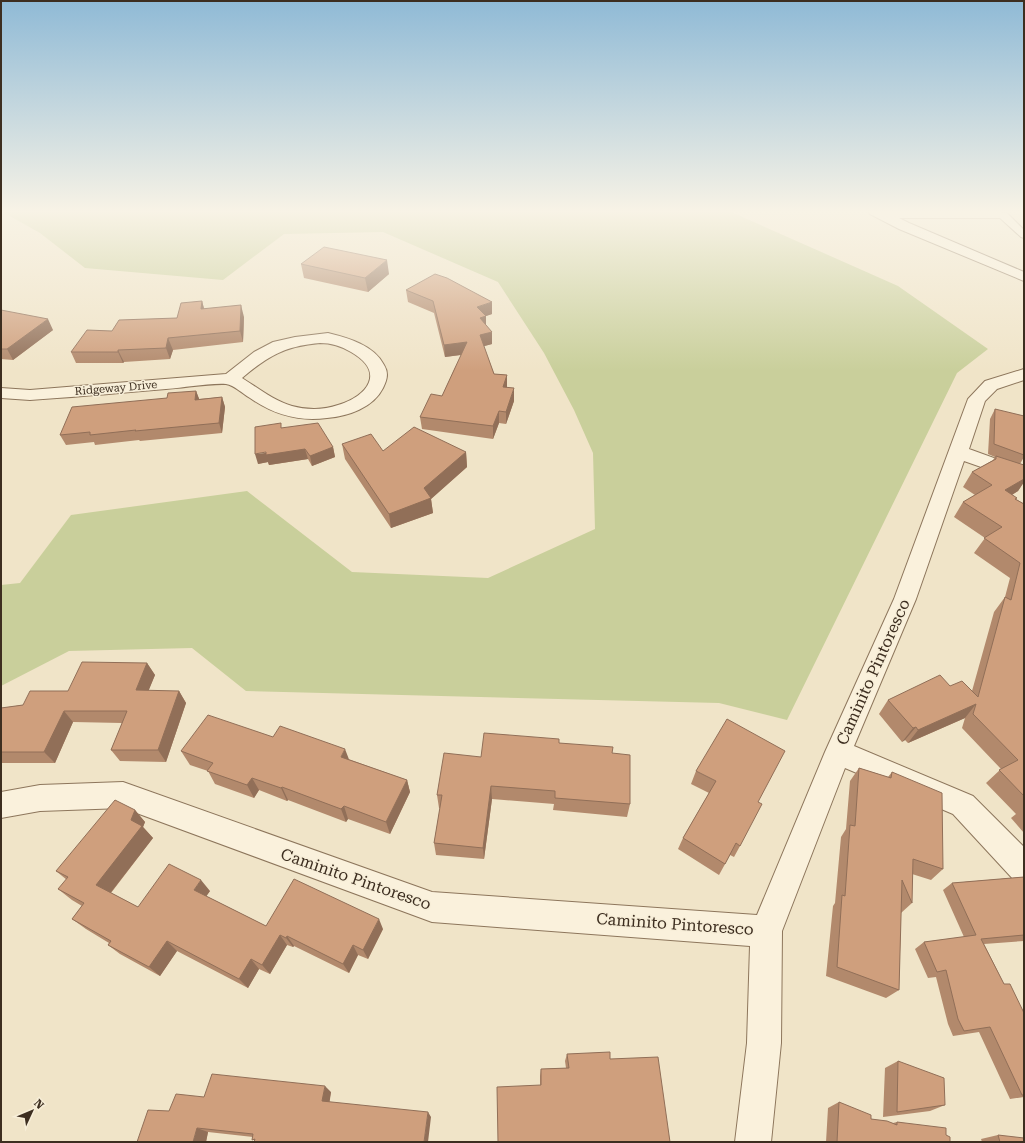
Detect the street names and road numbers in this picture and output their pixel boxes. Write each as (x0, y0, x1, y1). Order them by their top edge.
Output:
street label: Ridgeway Drive (74, 378, 158, 398)
street label: Caminito Pintoresco (832, 596, 914, 748)
street label: Caminito Pintoresco (278, 844, 434, 914)
street label: Caminito Pintoresco (596, 909, 755, 939)

